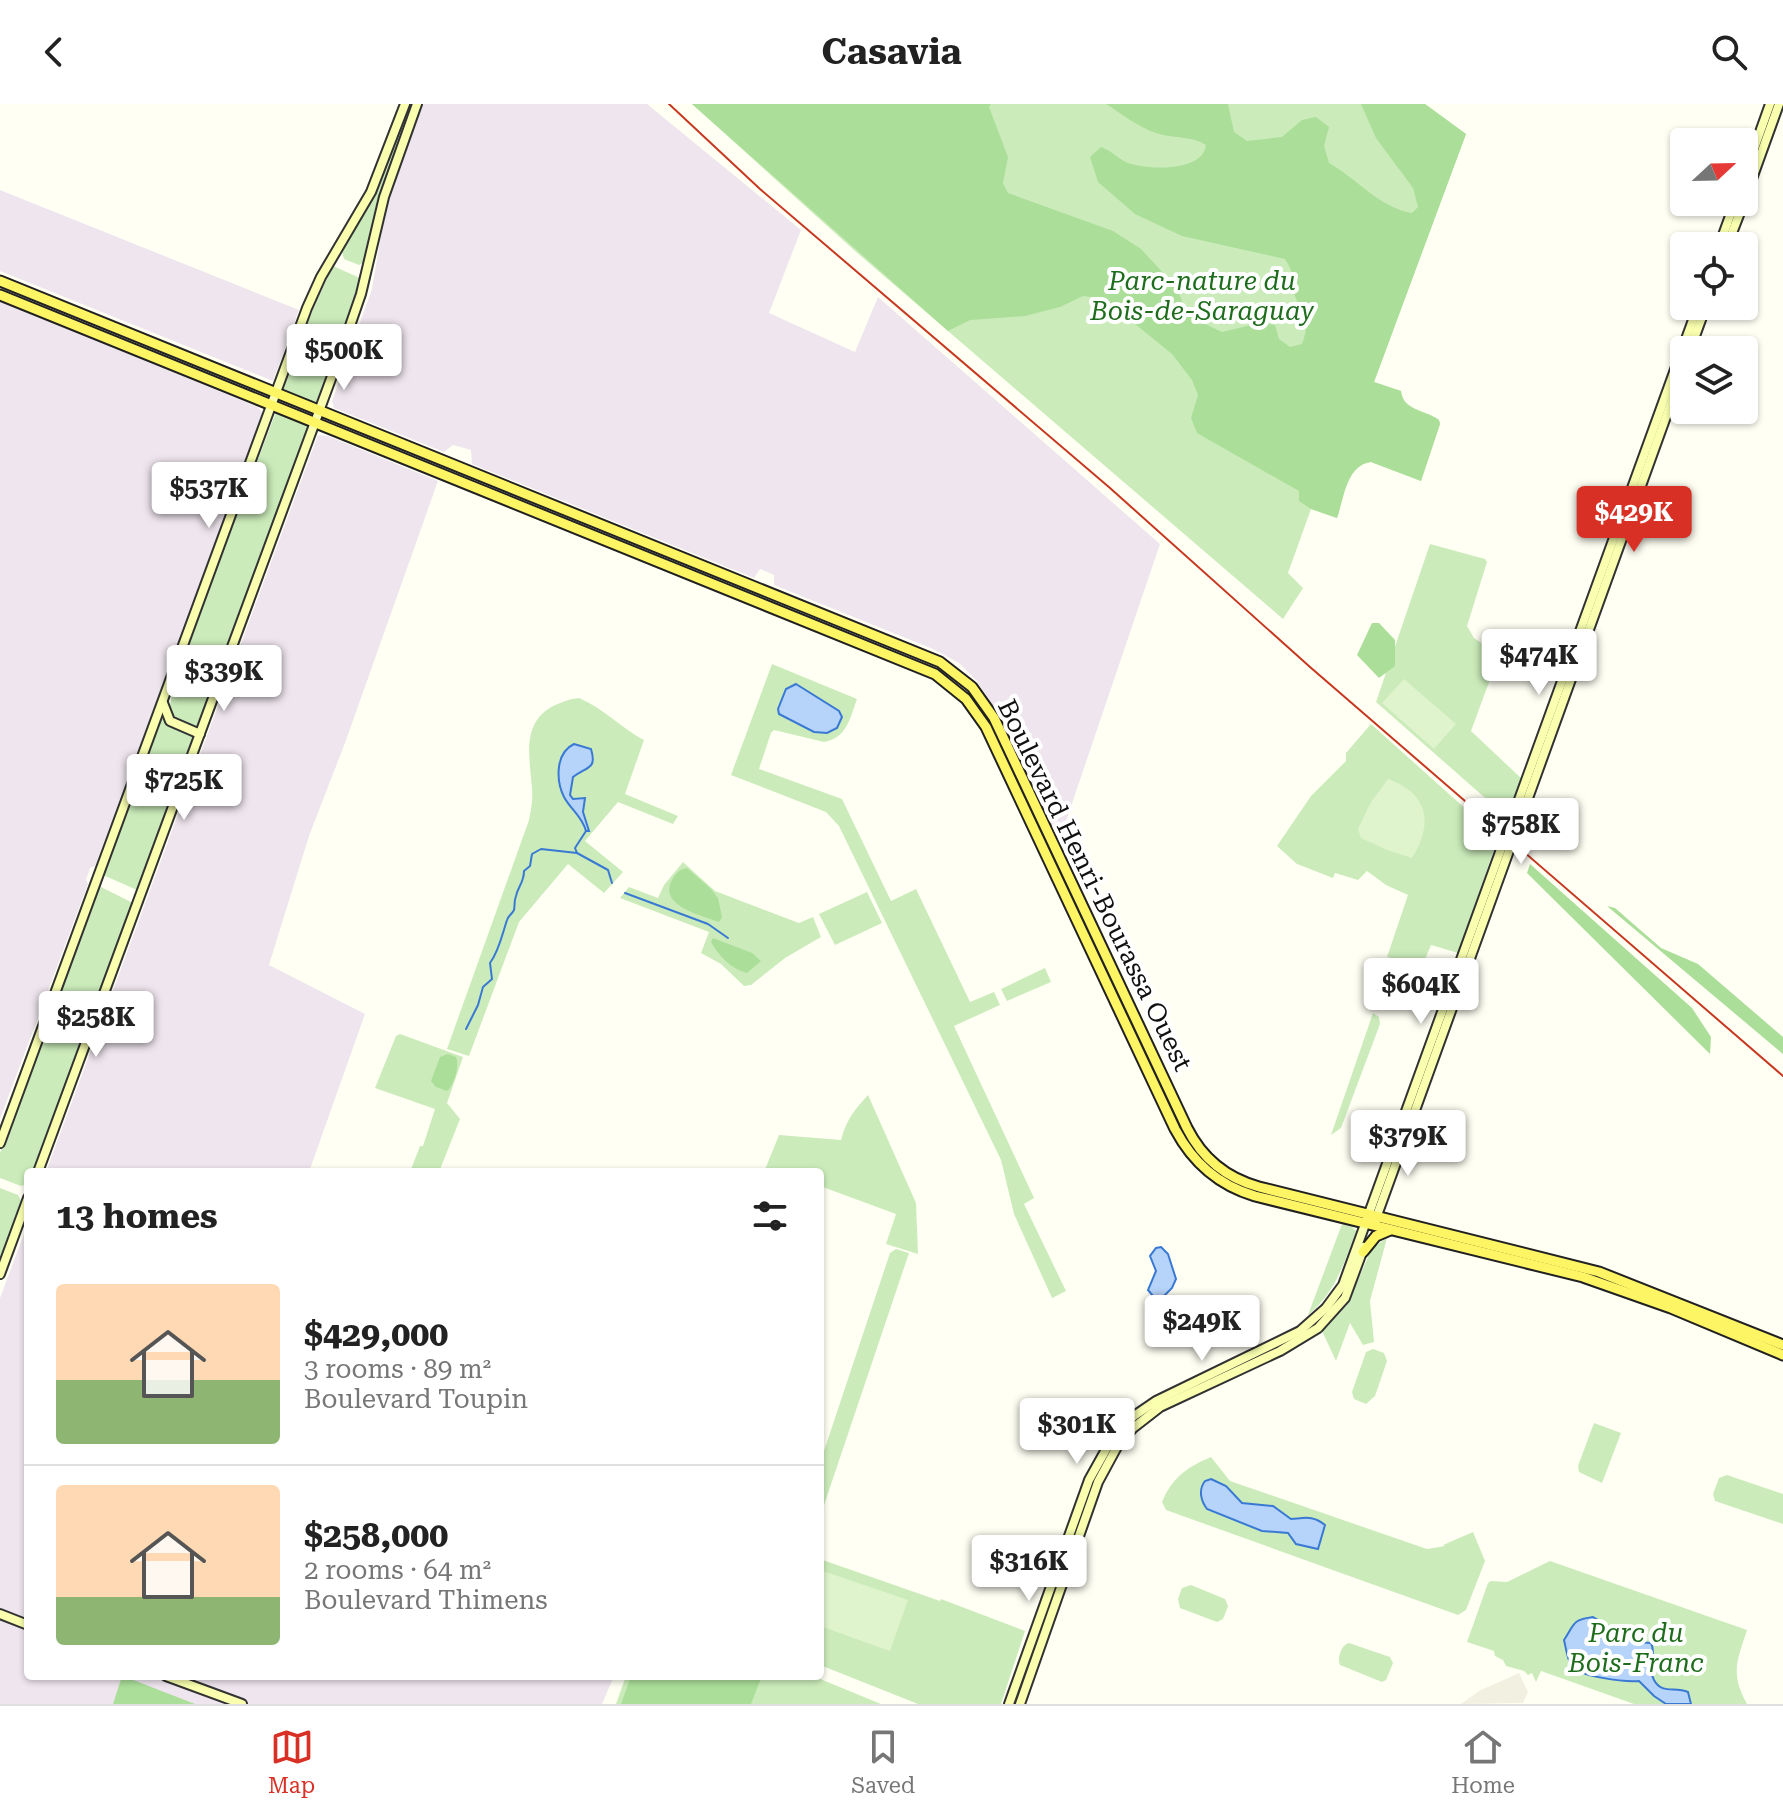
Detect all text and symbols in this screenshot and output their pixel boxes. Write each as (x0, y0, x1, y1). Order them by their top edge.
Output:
icon: back (32, 30, 76, 74)
icon: search (1707, 30, 1751, 74)
text: Casavia (821, 31, 962, 73)
north arrow (1670, 128, 1758, 216)
map controls (1670, 128, 1758, 424)
button: locate (1670, 232, 1758, 320)
park label: Parc-nature du Bois-de-Saraguay (1089, 266, 1314, 326)
pin: $500K (288, 324, 400, 392)
text: $500K (305, 335, 383, 365)
button: layers (1670, 336, 1758, 424)
pin: $537K (153, 462, 265, 530)
text: $537K (170, 473, 248, 503)
pin: $429K (1578, 486, 1690, 554)
text: $429K (1595, 497, 1673, 527)
pin: $474K (1483, 629, 1595, 697)
text: $474K (1500, 640, 1578, 670)
pin: $339K (168, 645, 280, 713)
text: $339K (185, 656, 263, 686)
street label: Boulevard Henri-Bourassa Ouest (992, 694, 1198, 1076)
pin: $725K (128, 754, 240, 822)
text: $725K (145, 765, 223, 795)
pin: $758K (1465, 798, 1577, 866)
text: $758K (1482, 809, 1560, 839)
pin: $604K (1365, 958, 1477, 1026)
text: $604K (1382, 969, 1460, 999)
pin: $258K (40, 991, 152, 1059)
text: $258K (57, 1002, 135, 1032)
pin: $379K (1352, 1110, 1464, 1178)
text: $379K (1369, 1121, 1447, 1151)
icon: filters (748, 1194, 792, 1238)
text: 13 homes (56, 1196, 218, 1236)
pin: $249K (1146, 1295, 1258, 1363)
text: $249K (1163, 1306, 1241, 1336)
text: $429,000 (304, 1314, 448, 1354)
icon: home (120, 1316, 216, 1412)
text: 3 rooms · 89 m² (304, 1354, 491, 1384)
text: Boulevard Toupin (304, 1384, 528, 1414)
pin: $301K (1021, 1398, 1133, 1466)
text: $301K (1038, 1409, 1116, 1439)
text: $258,000 (304, 1515, 448, 1555)
icon: home (120, 1517, 216, 1613)
pin: $316K (973, 1535, 1085, 1603)
text: $316K (990, 1546, 1068, 1576)
text: 2 rooms · 64 m² (304, 1555, 491, 1585)
text: Boulevard Thimens (304, 1585, 548, 1615)
park label: Parc du Bois-Franc (1567, 1618, 1704, 1678)
tab: Map (268, 1725, 315, 1798)
tab: Saved (851, 1725, 915, 1798)
tab: Home (1451, 1725, 1515, 1798)

